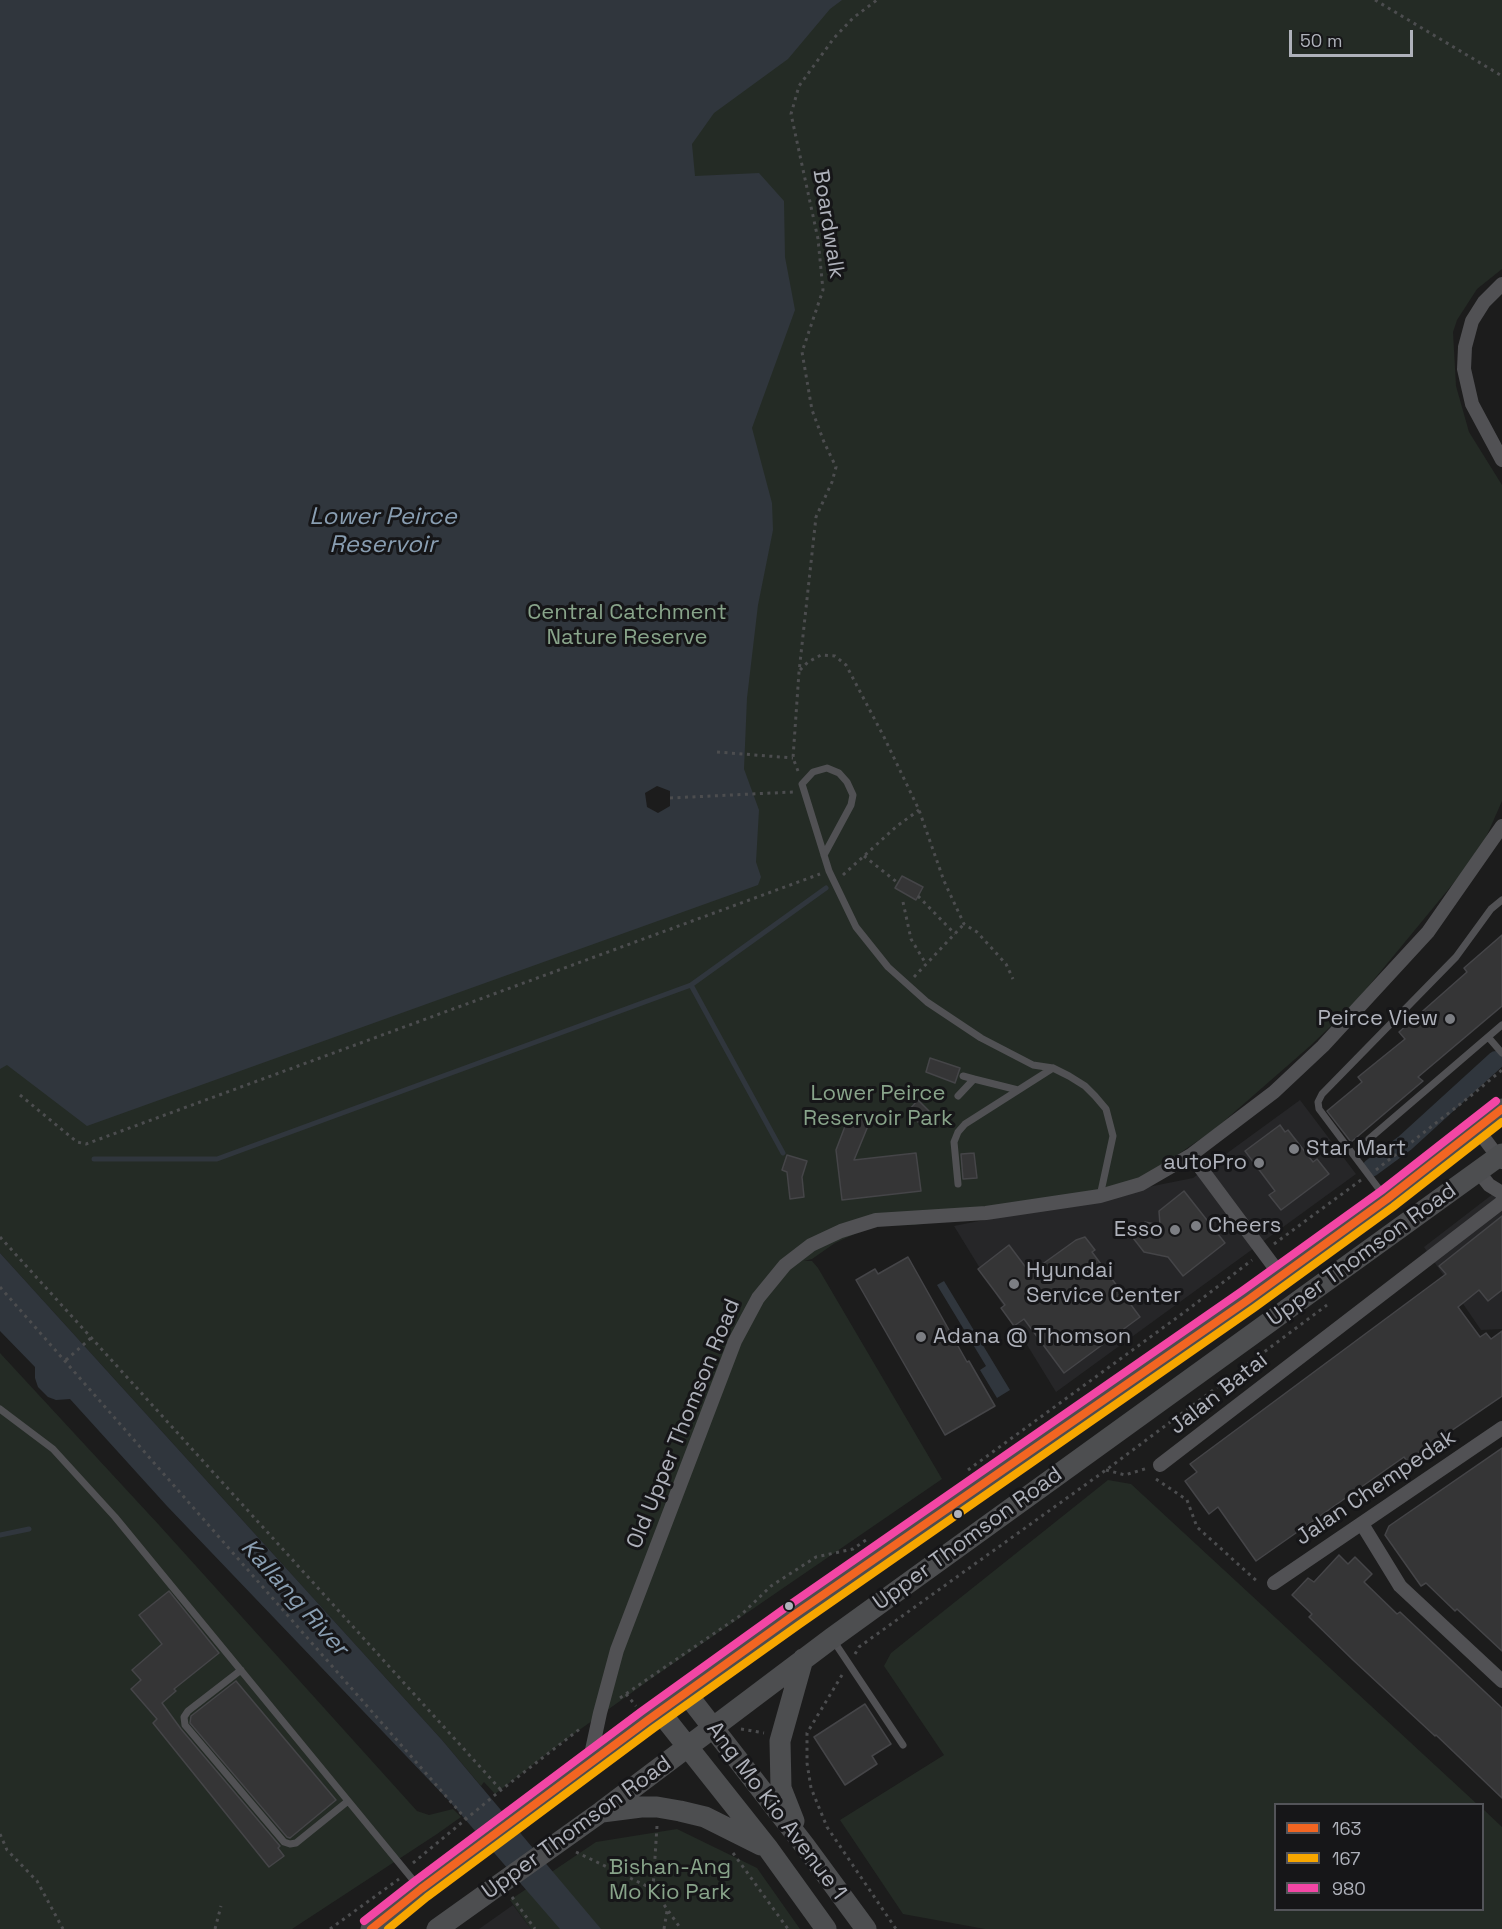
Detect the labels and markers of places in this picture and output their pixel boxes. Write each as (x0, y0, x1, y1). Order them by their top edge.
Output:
place label: Peirce View (1318, 1006, 1438, 1032)
marker: Peirce View (1443, 1012, 1457, 1026)
place label: Star Mart (1306, 1136, 1406, 1162)
marker: Star Mart (1287, 1142, 1301, 1156)
place label: autoPro (1163, 1150, 1247, 1176)
marker: autoPro (1252, 1156, 1266, 1170)
place label: Cheers (1208, 1213, 1281, 1239)
place label: Esso (1114, 1217, 1163, 1243)
marker: Cheers (1189, 1219, 1203, 1233)
marker: Esso (1168, 1223, 1182, 1237)
place label: Hyundai Service Center (1026, 1258, 1181, 1310)
marker: Hyundai Service Center (1007, 1277, 1021, 1291)
place label: Adana @ Thomson (933, 1324, 1131, 1350)
marker: Adana @ Thomson (914, 1330, 928, 1344)
unlabelled marker (952, 1508, 964, 1520)
unlabelled marker (783, 1600, 795, 1612)

